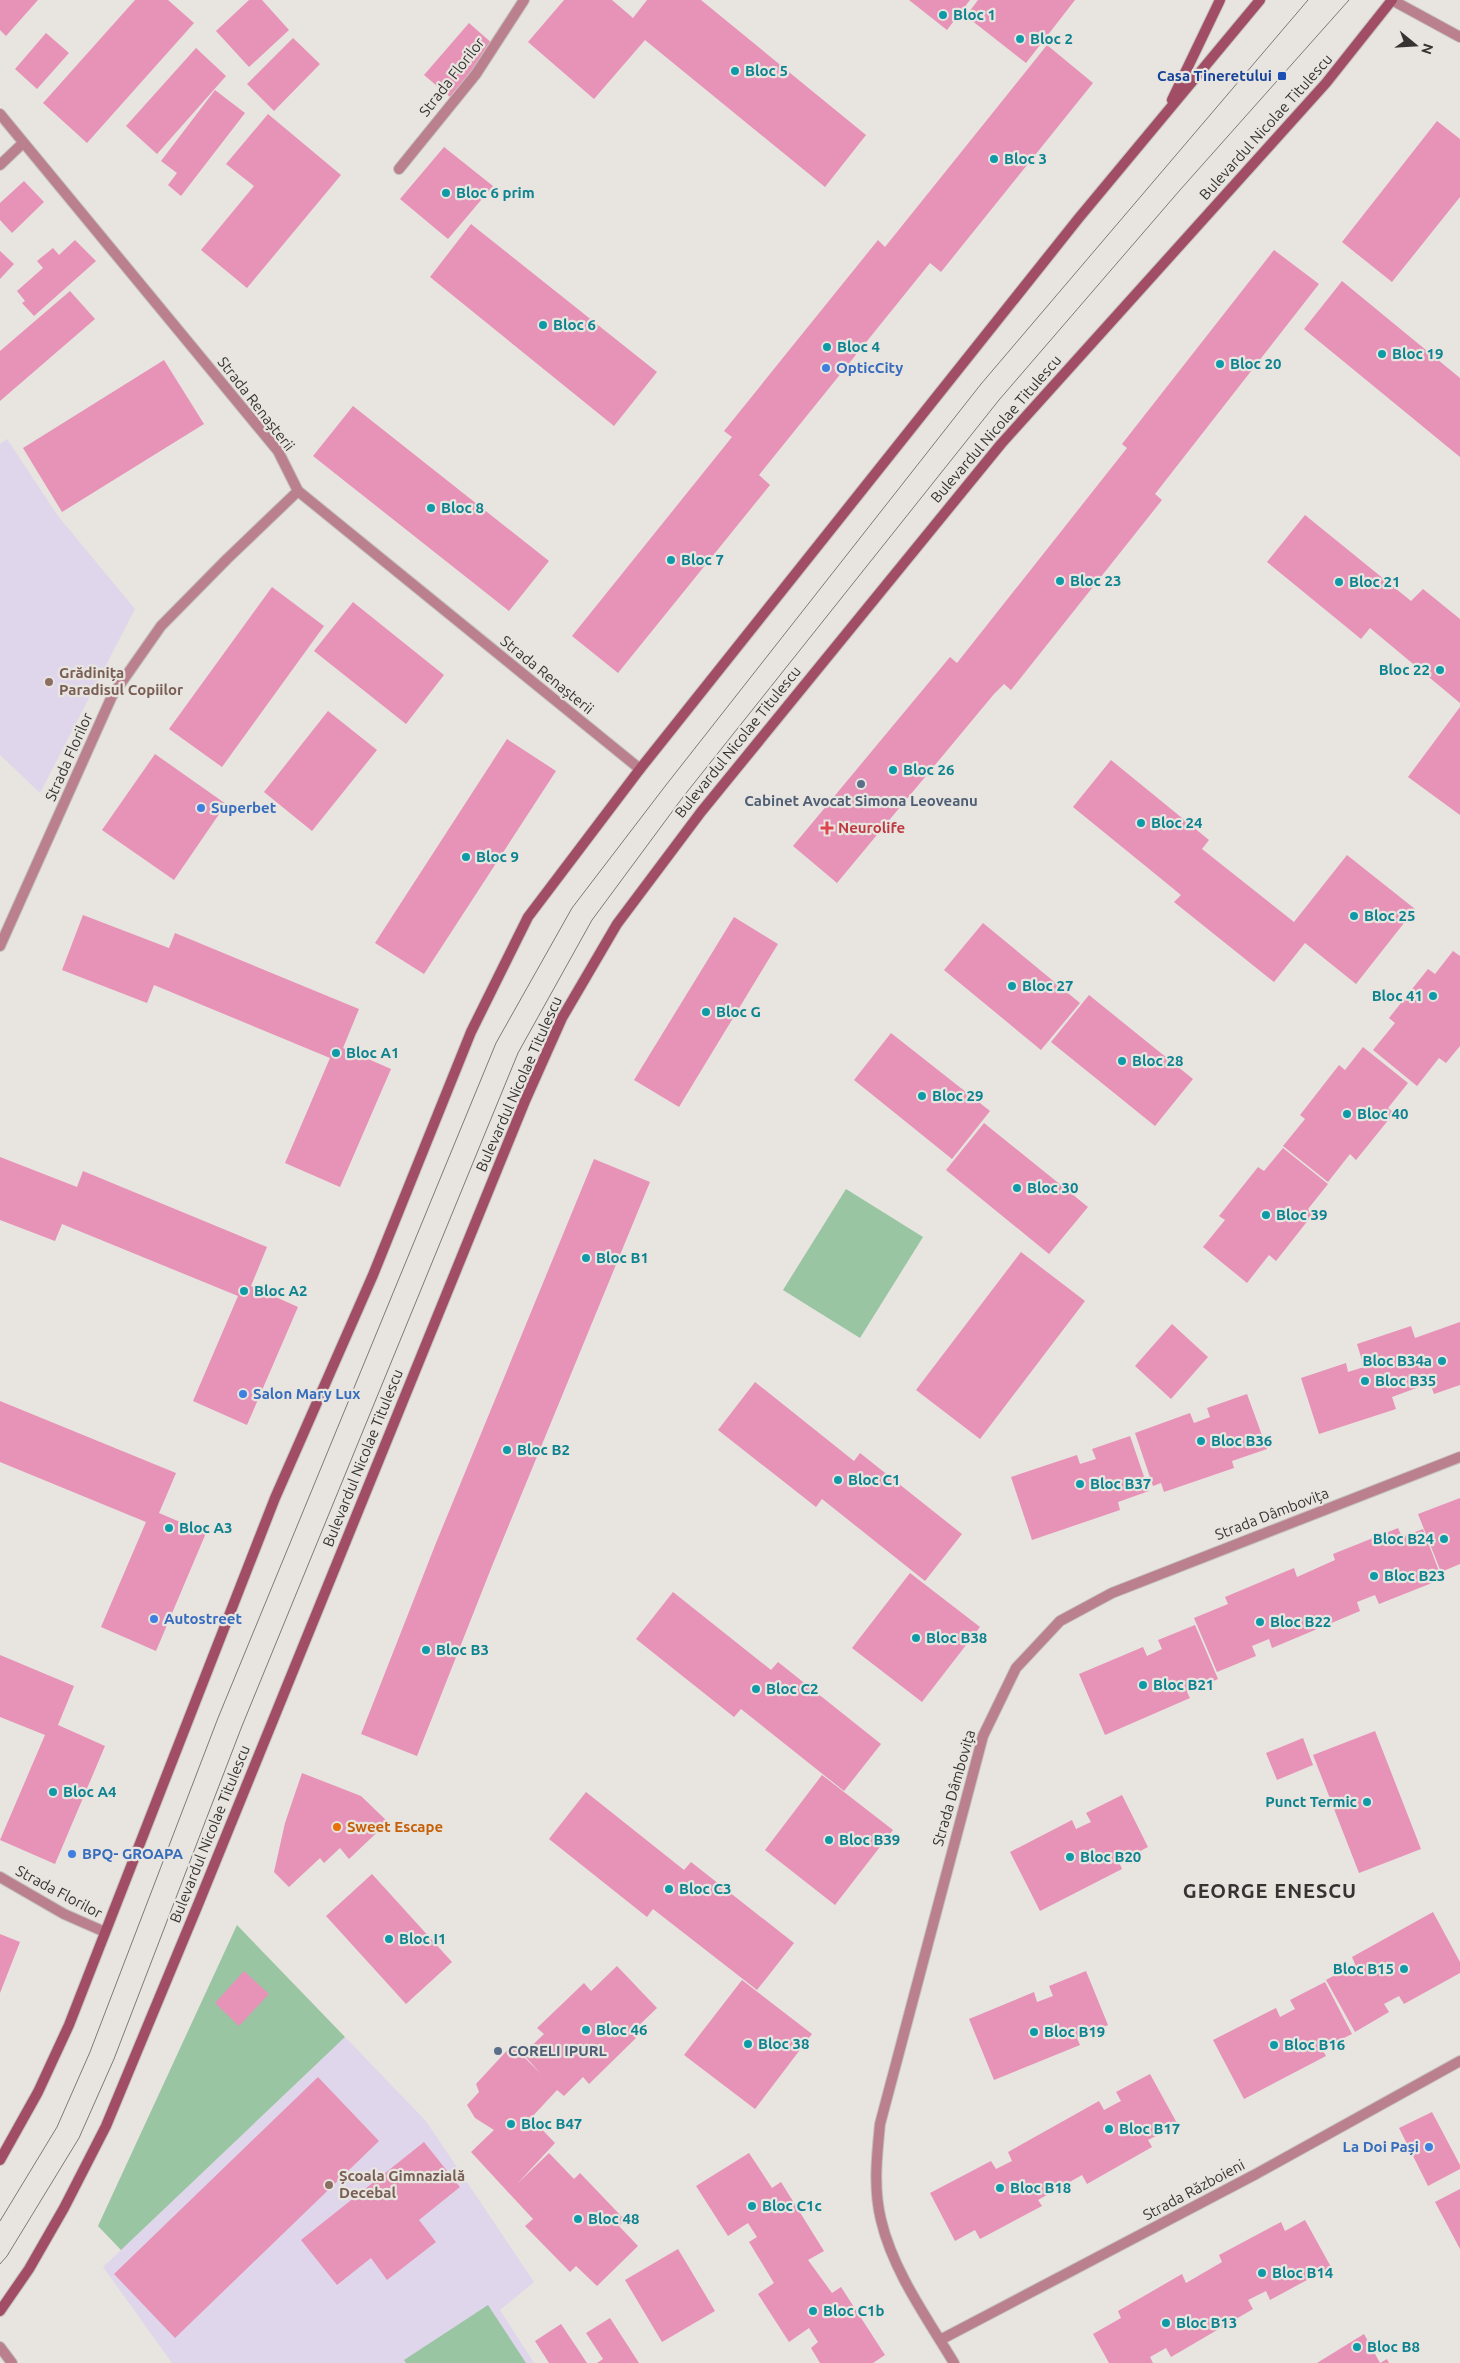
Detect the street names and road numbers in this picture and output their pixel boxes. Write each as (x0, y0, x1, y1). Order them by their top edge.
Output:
street label: Strada Florilor (416, 34, 488, 120)
street label: Bulevardul Nicolae Titulescu (1196, 50, 1336, 203)
street label: Bulevardul Nicolae Titulescu (927, 351, 1064, 506)
street label: Strada Renașterii (214, 353, 298, 454)
street label: Strada Renașterii (497, 632, 597, 717)
street label: Bulevardul Nicolae Titulescu (671, 662, 804, 821)
street label: Strada Florilor (41, 709, 96, 804)
street label: Bulevardul Nicolae Titulescu (472, 993, 565, 1174)
street label: Bulevardul Nicolae Titulescu (319, 1366, 406, 1549)
street label: Strada Dâmbovița (1213, 1484, 1331, 1543)
street label: Strada Dâmbovița (929, 1728, 978, 1848)
street label: Bulevardul Nicolae Titulescu (166, 1742, 253, 1925)
street label: Strada Florilor (13, 1862, 106, 1922)
street label: Strada Războieni (1140, 2156, 1247, 2224)

